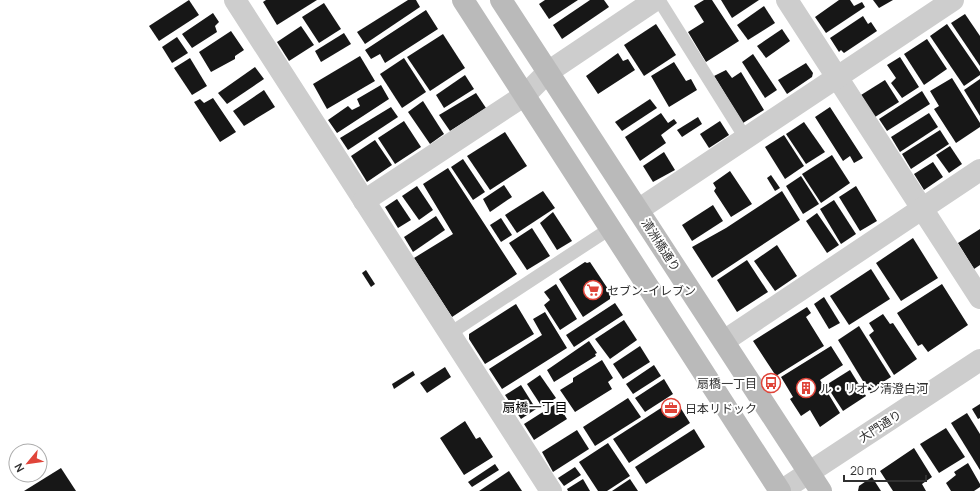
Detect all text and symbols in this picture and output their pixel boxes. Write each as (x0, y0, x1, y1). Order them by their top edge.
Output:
street label: 清洲橋通り (638, 215, 684, 275)
supermarket icon: セブン-イレブン (582, 279, 604, 301)
place label: セブン-イレブン (607, 282, 696, 299)
bus stop icon: 扇橋一丁目 (760, 372, 782, 394)
place label: 扇橋一丁目 (697, 375, 757, 392)
building icon: ル・リオン清澄白河 (795, 377, 817, 399)
place label: ル・リオン清澄白河 (820, 380, 928, 397)
office icon: 日本リドック (660, 397, 682, 419)
district label: 扇橋一丁目 (502, 398, 568, 416)
place label: 日本リドック (685, 400, 757, 417)
street label: 大門通り (855, 406, 905, 446)
north arrow (8, 443, 48, 483)
scale bar (844, 457, 926, 483)
text: N (10, 461, 27, 475)
text: 20 m (850, 462, 877, 479)

